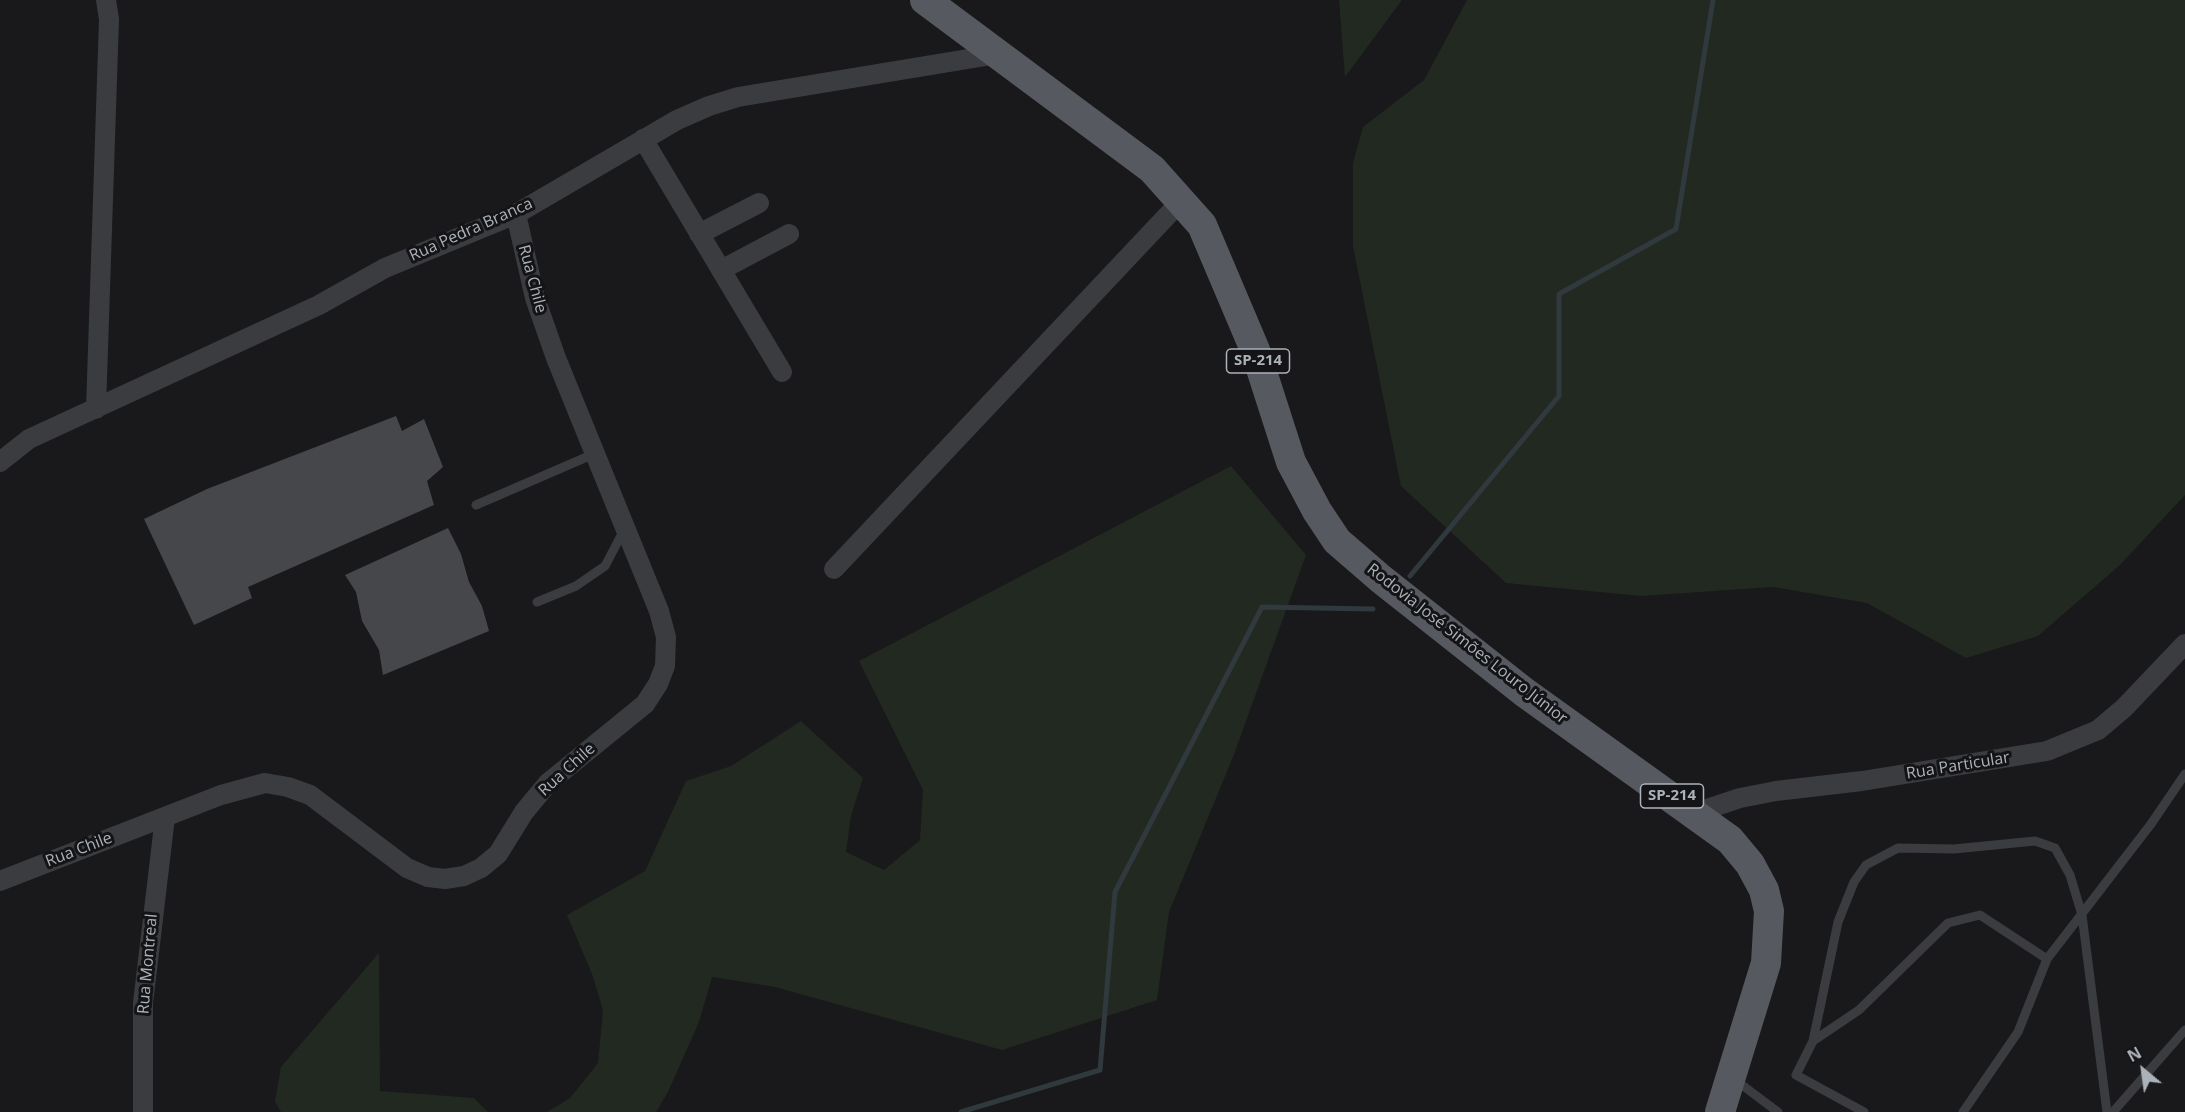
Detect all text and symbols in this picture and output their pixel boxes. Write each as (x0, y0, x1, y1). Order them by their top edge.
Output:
street label: Rua Pedra Branca (406, 194, 536, 266)
street label: Rua Chile (514, 243, 550, 315)
road number: SP-214 (1226, 349, 1290, 373)
street label: Rodovia José Simões Louro Júnior (1363, 560, 1571, 728)
street label: Rua Chile (535, 740, 599, 800)
street label: Rua Particular (1905, 748, 2011, 784)
road number: SP-214 (1640, 784, 1704, 808)
street label: Rua Chile (43, 829, 115, 871)
street label: Rua Montreal (134, 913, 162, 1015)
north arrow (2113, 1040, 2173, 1100)
text: N (2123, 1041, 2145, 1067)

